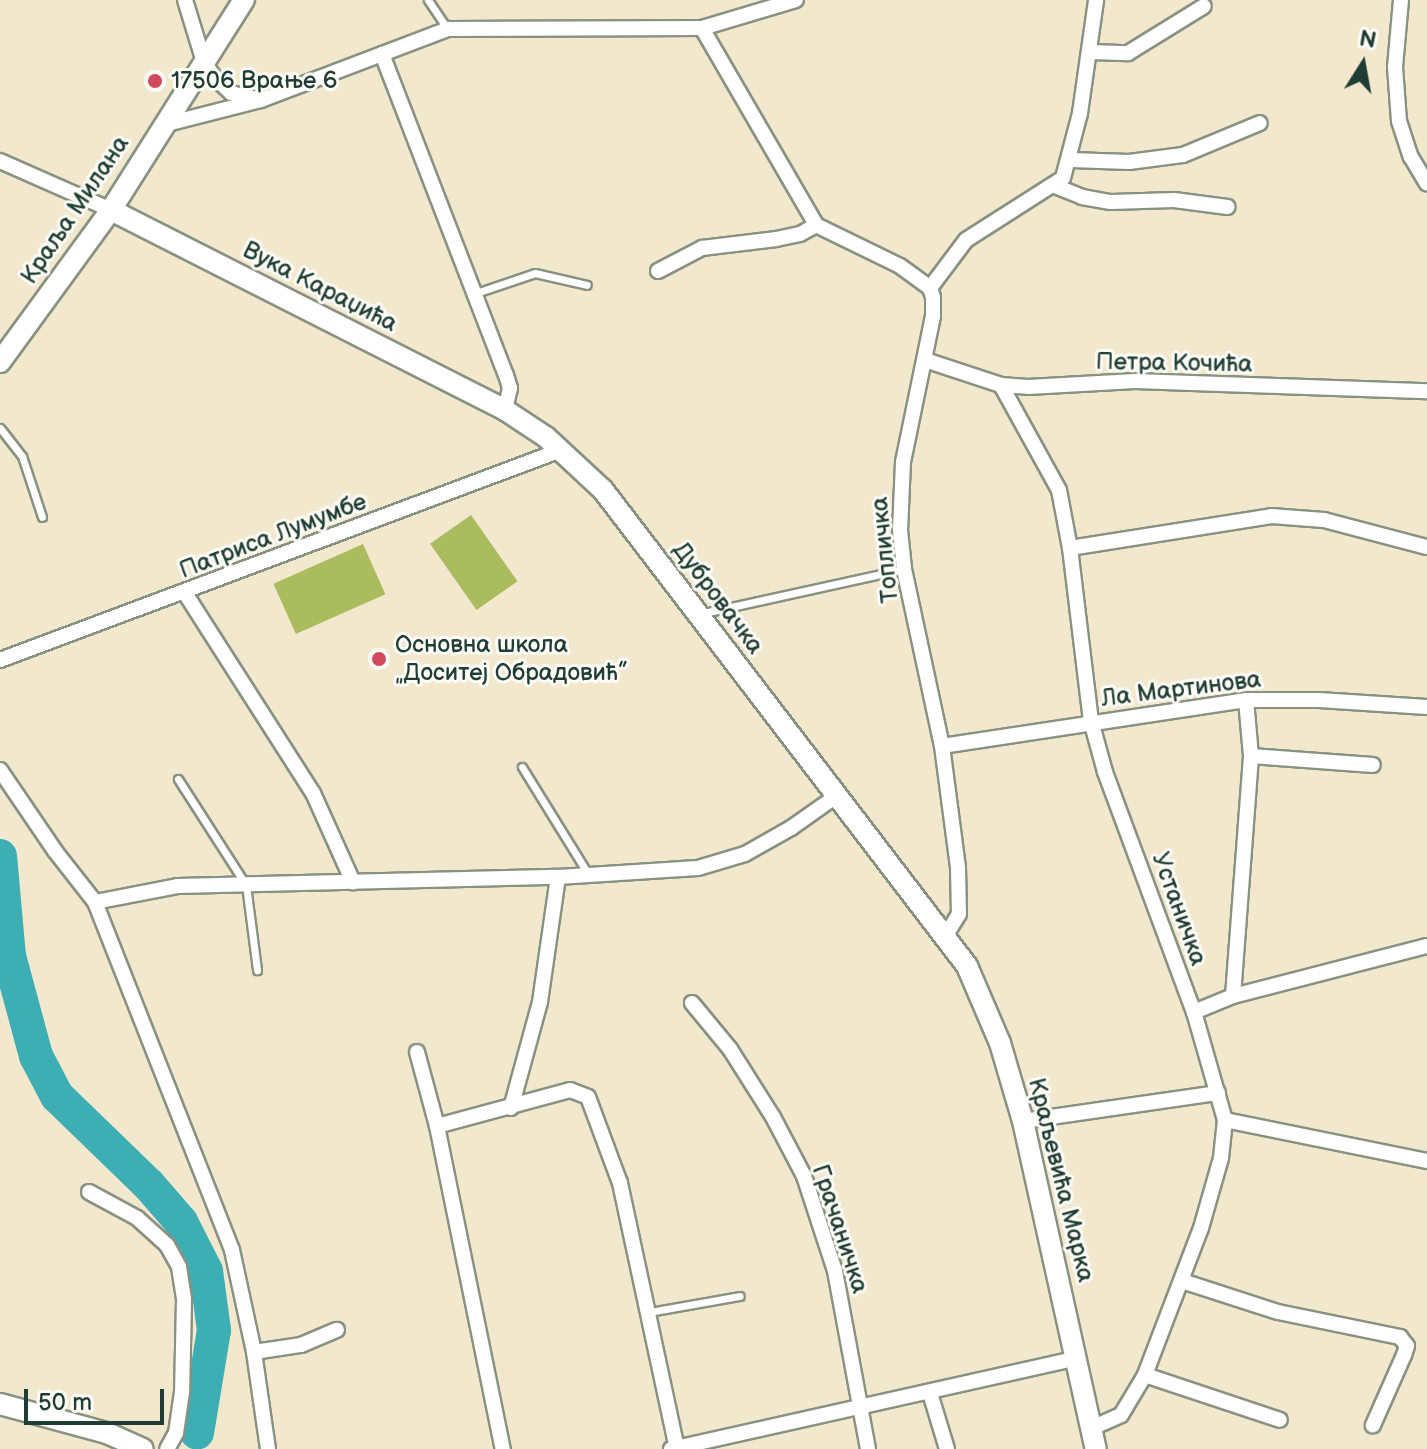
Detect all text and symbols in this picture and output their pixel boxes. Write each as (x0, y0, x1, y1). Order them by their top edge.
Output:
north arrow (1323, 24, 1403, 104)
text: N (1357, 25, 1378, 55)
place label: 17506 Врање 6 (171, 67, 337, 95)
marker: 17506 Врање 6 (146, 72, 164, 90)
street label: Краља Милана (15, 130, 135, 290)
street label: Вука Караџића (238, 236, 402, 338)
street label: Петра Кочића (1095, 347, 1253, 379)
street label: Патриса Лумумбе (175, 487, 371, 585)
street label: Топличка (865, 496, 905, 604)
street label: Дубровачка (666, 536, 770, 660)
place label: Основна школа „Доситеј Обрадовић” (395, 631, 628, 687)
marker: Основна школа „Доситеј Обрадовић” (370, 650, 388, 668)
street label: Ла Мартинова (1100, 665, 1262, 713)
street label: Устаничка (1145, 849, 1213, 969)
street label: Краљевића Марка (1022, 1075, 1100, 1285)
street label: Грачаничка (806, 1161, 874, 1297)
scale bar (28, 1373, 168, 1423)
text: 50 m (38, 1388, 92, 1417)

